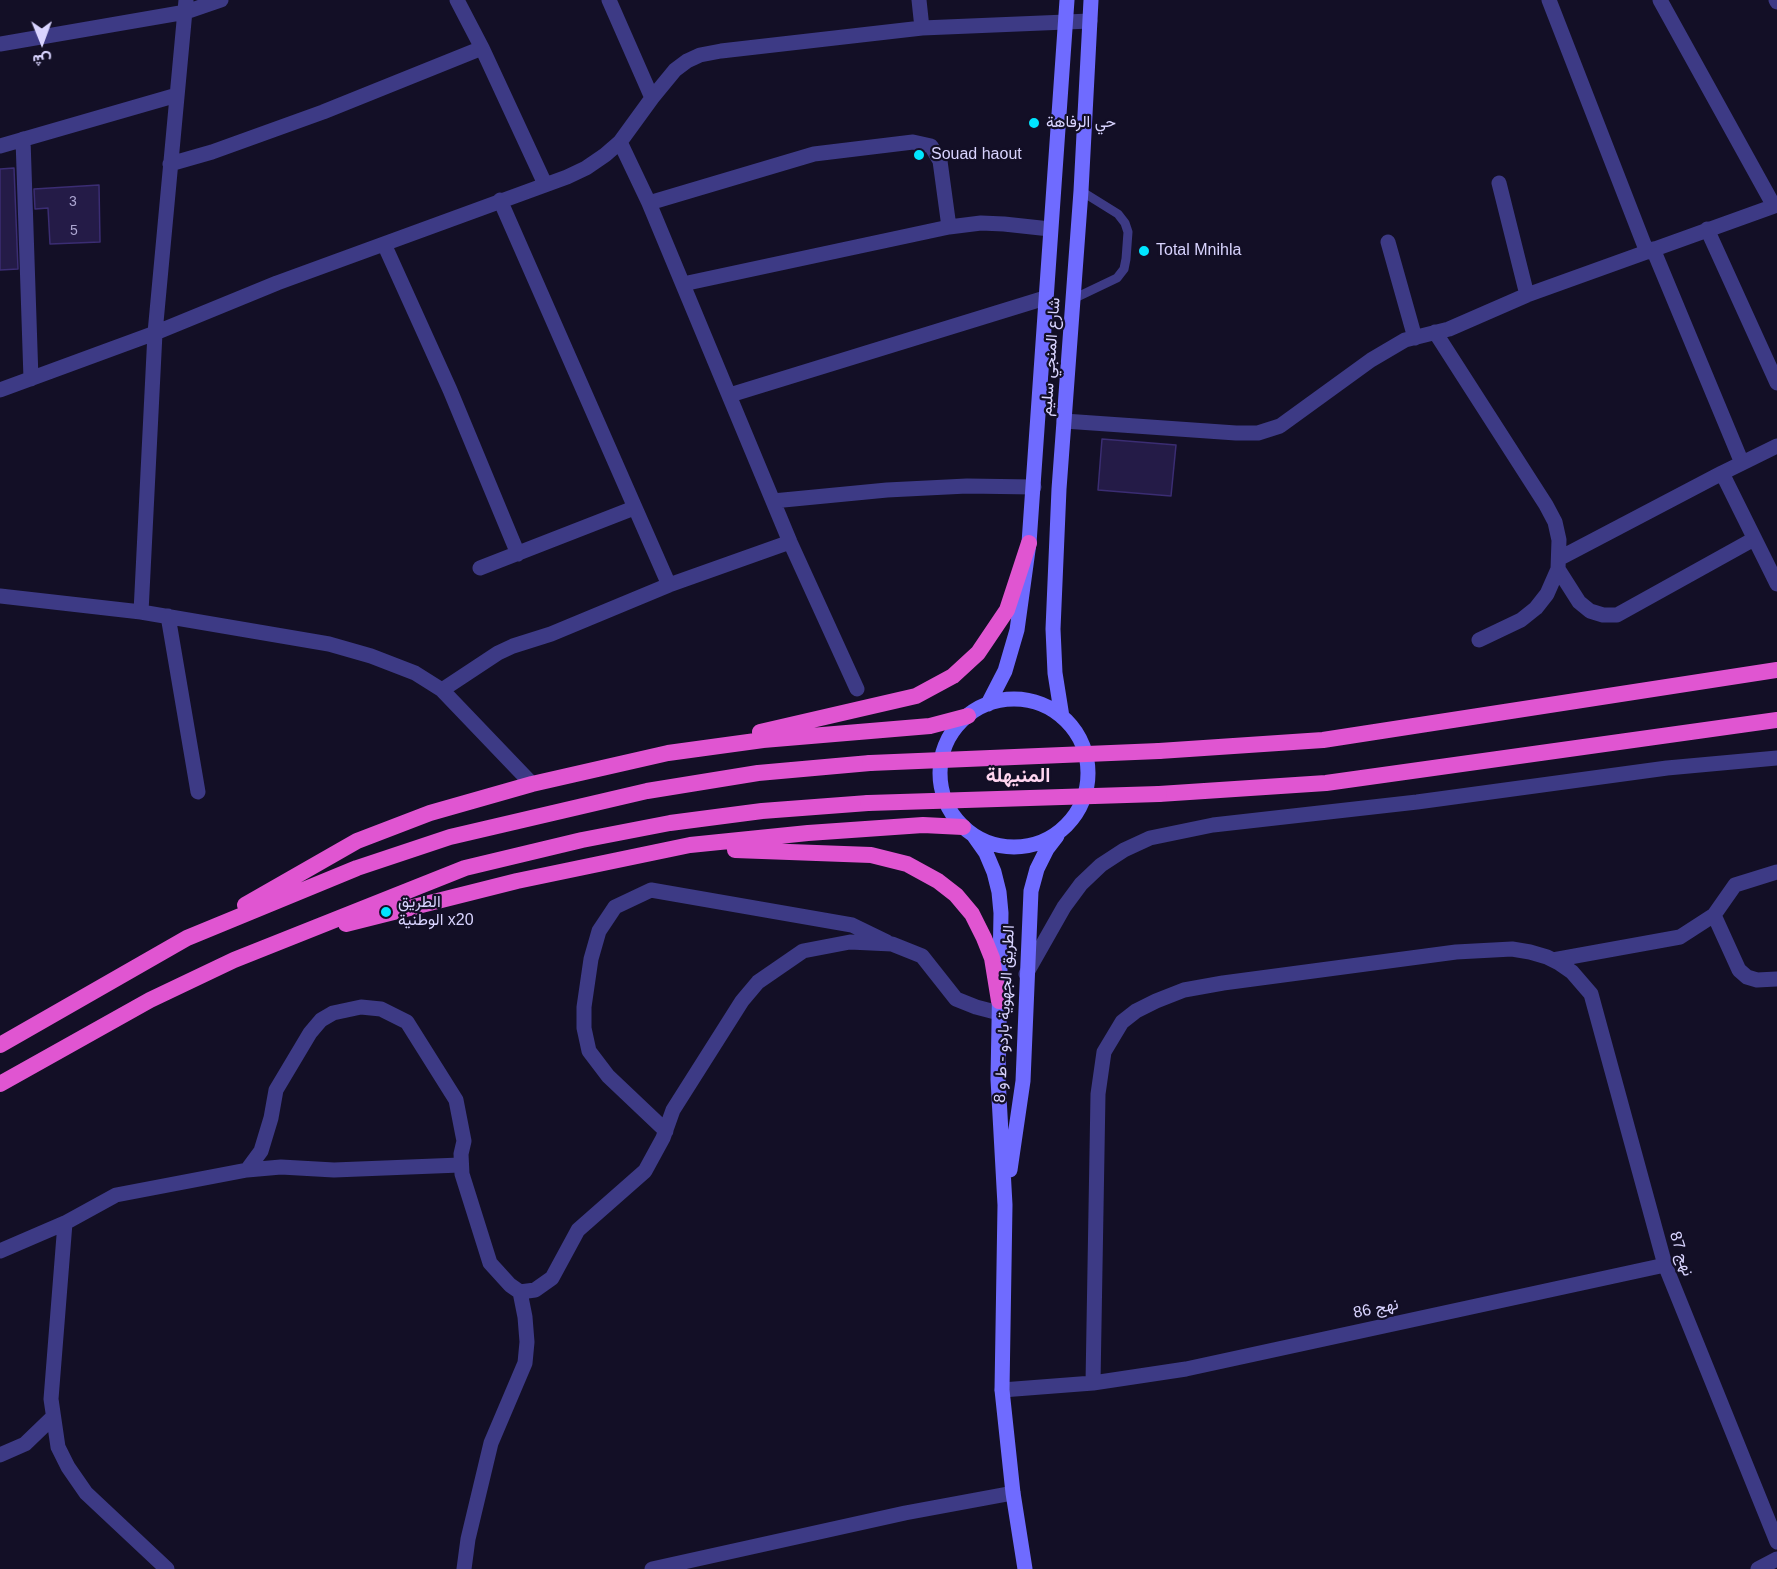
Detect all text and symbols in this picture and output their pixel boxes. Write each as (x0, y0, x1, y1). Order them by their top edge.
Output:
north arrow (12, 12, 72, 72)
text: ش (33, 52, 52, 69)
place label: حي الرفاهة (1046, 113, 1116, 133)
marker: حي الرفاهة (1027, 116, 1041, 130)
place label: Souad haout (931, 145, 1022, 165)
marker: Souad haout (912, 148, 926, 162)
house number: 3 (69, 194, 77, 210)
house number: 5 (70, 223, 78, 239)
place label: Total Mnihla (1156, 241, 1241, 261)
marker: Total Mnihla (1137, 244, 1151, 258)
street label: شارع المنجي سليم (1037, 297, 1065, 417)
district label: المنيهلة (986, 764, 1050, 788)
place label: الطريق الوطنية x20 (398, 893, 474, 931)
marker: الطريق الوطنية x20 (379, 905, 393, 919)
street label: الطريق الجهوية باردو - ط و 8 (991, 925, 1019, 1103)
street label: نهج 87 (1665, 1229, 1697, 1279)
street label: نهج 86 (1352, 1295, 1400, 1323)

